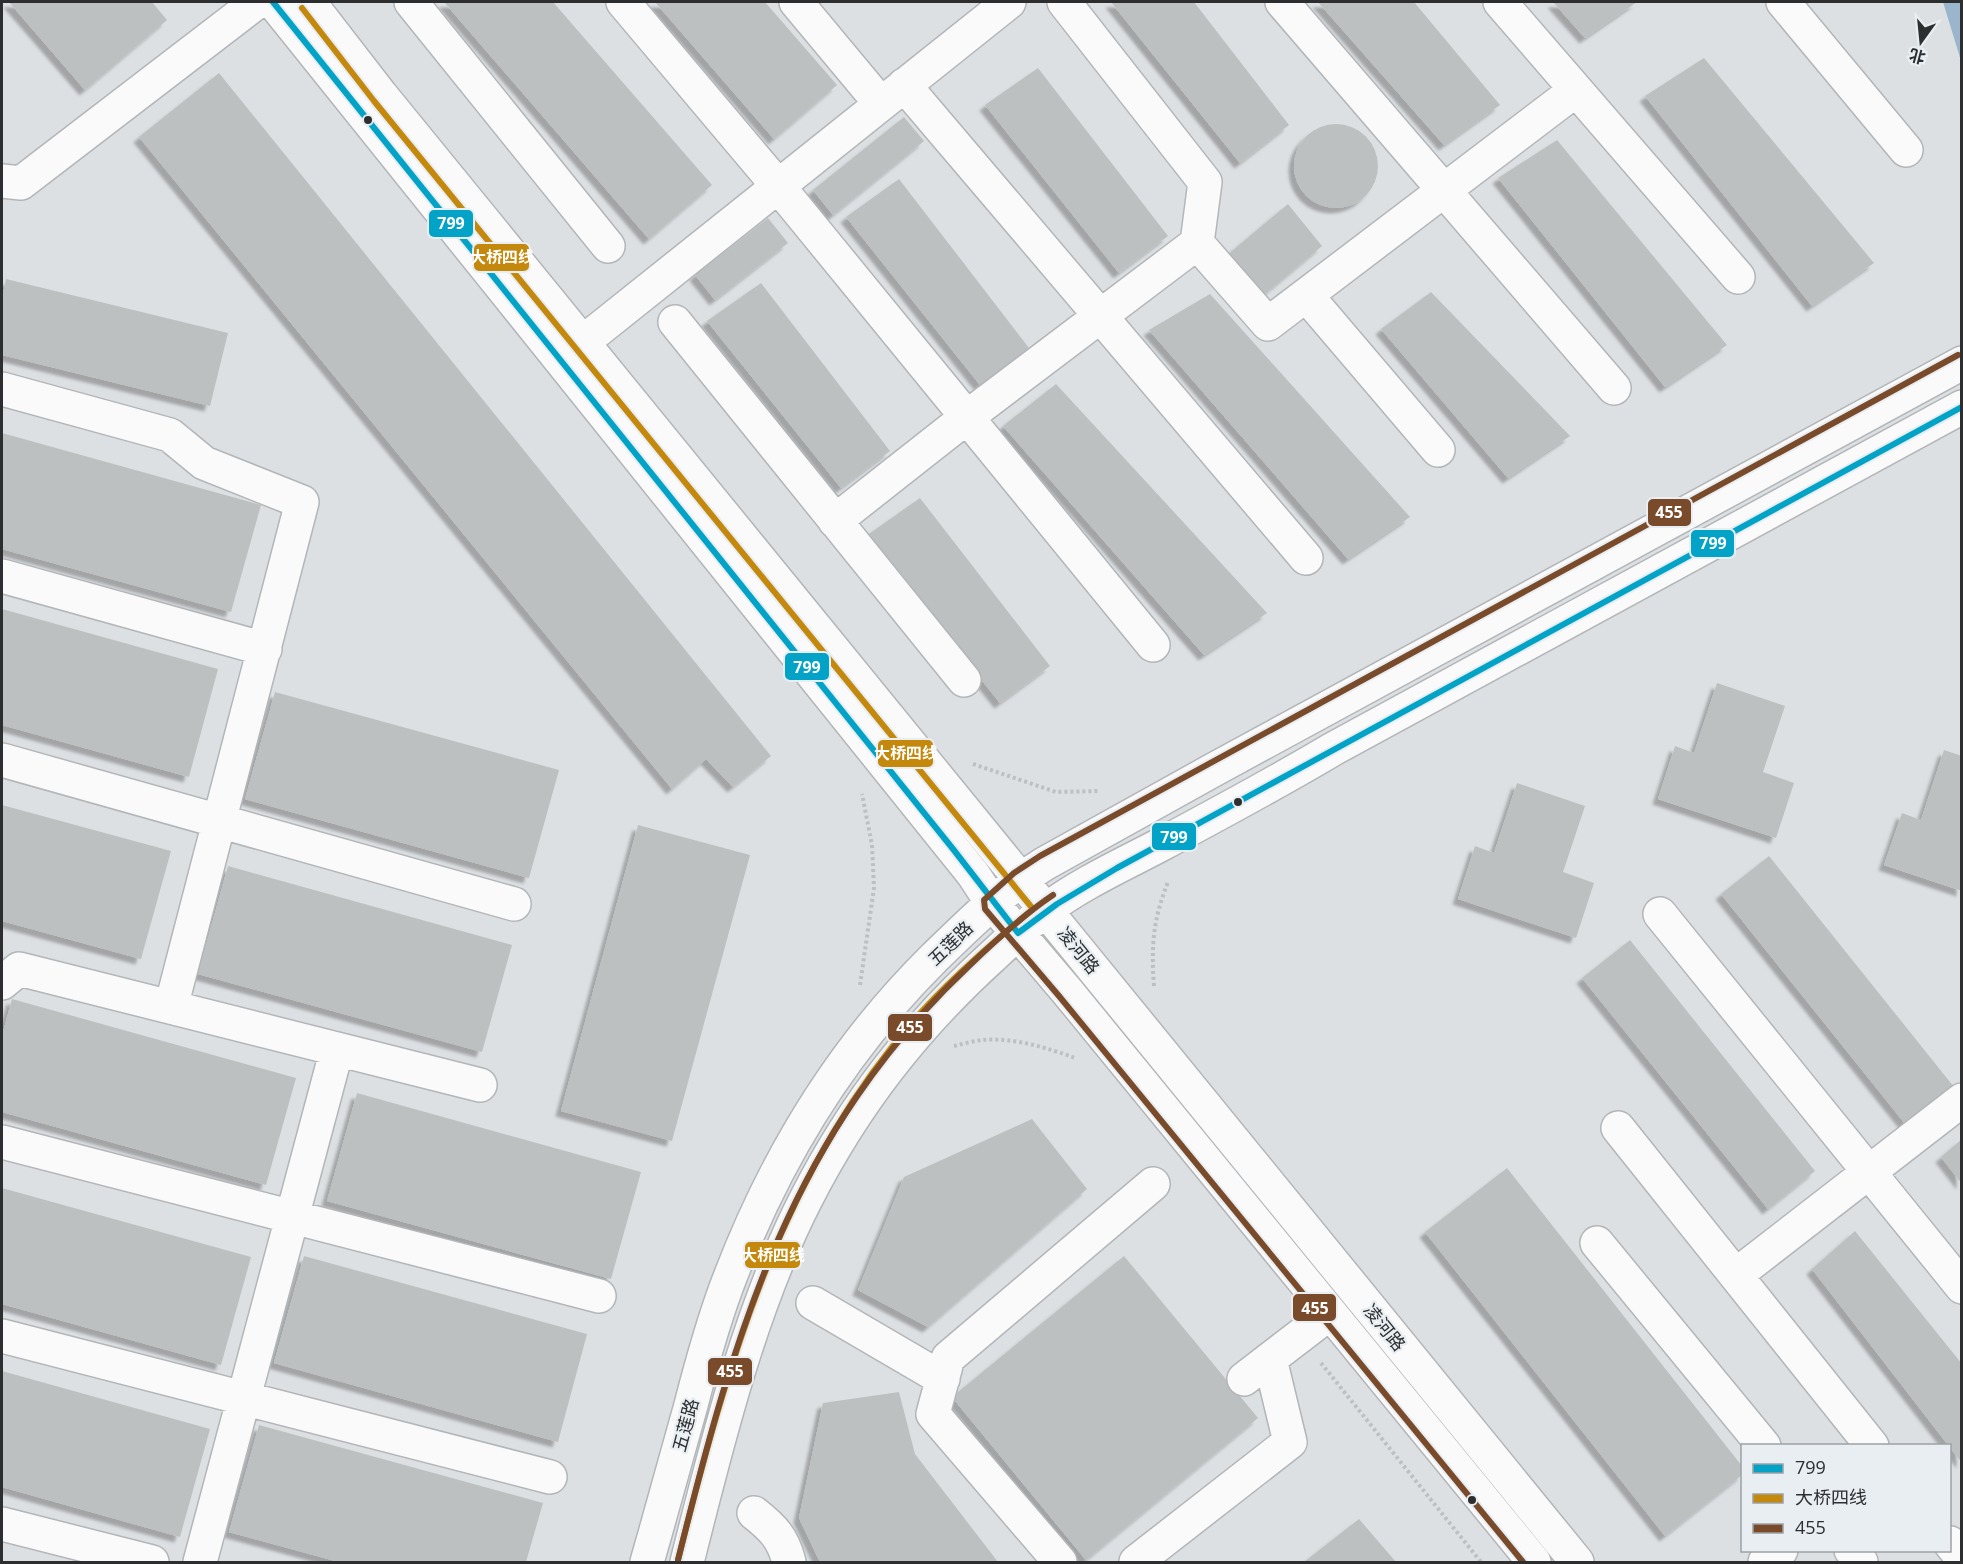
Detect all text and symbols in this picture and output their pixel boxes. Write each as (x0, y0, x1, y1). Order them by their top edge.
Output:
north arrow (1891, 12, 1951, 72)
text: 北 (1907, 44, 1928, 69)
unlabelled marker (362, 114, 374, 126)
line badge: 799 (428, 209, 474, 238)
text: 799 (437, 212, 465, 234)
line badge: 大桥四线 (473, 243, 530, 272)
text: 大桥四线 (470, 246, 534, 268)
line badge: 455 (1647, 498, 1692, 527)
text: 455 (1655, 501, 1683, 523)
line badge: 799 (1690, 529, 1735, 558)
text: 799 (1699, 532, 1727, 554)
line badge: 799 (784, 652, 830, 681)
text: 799 (793, 656, 821, 678)
line badge: 大桥四线 (877, 739, 934, 768)
text: 大桥四线 (874, 742, 938, 764)
unlabelled marker (1232, 796, 1244, 808)
line badge: 799 (1151, 822, 1197, 851)
text: 799 (1160, 826, 1188, 848)
street label: 五莲路 (922, 916, 978, 970)
street label: 凌河路 (1053, 921, 1105, 979)
line badge: 455 (887, 1013, 933, 1042)
text: 455 (896, 1016, 924, 1038)
line badge: 大桥四线 (744, 1241, 801, 1269)
text: 大桥四线 (741, 1244, 805, 1266)
line badge: 455 (1292, 1293, 1337, 1322)
text: 455 (1301, 1297, 1329, 1319)
street label: 凌河路 (1359, 1298, 1411, 1356)
line badge: 455 (707, 1357, 753, 1386)
text: 455 (716, 1360, 744, 1382)
street label: 五莲路 (666, 1396, 704, 1454)
legend (1741, 1444, 1951, 1552)
text: 799 (1795, 1455, 1826, 1479)
text: 大桥四线 (1795, 1485, 1867, 1509)
unlabelled marker (1466, 1494, 1478, 1506)
text: 455 (1795, 1515, 1826, 1539)

